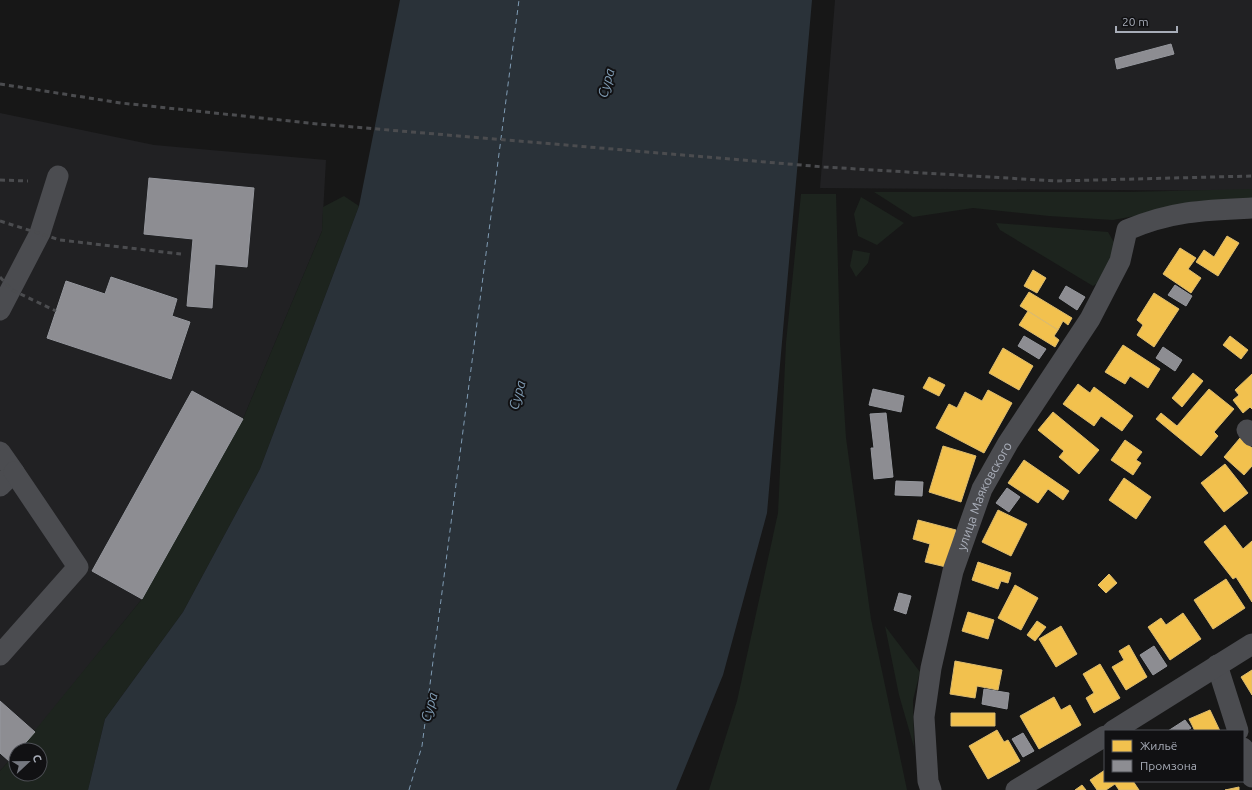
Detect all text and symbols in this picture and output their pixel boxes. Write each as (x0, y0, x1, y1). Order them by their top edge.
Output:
scale bar (1116, 8, 1177, 34)
text: 20 m (1122, 15, 1149, 28)
water label: Сура (594, 66, 618, 100)
water label: Сура (505, 378, 529, 412)
street label: улица Маяковского (954, 439, 1014, 552)
water label: Сура (417, 690, 441, 724)
legend (1104, 730, 1244, 782)
text: Жильё (1140, 739, 1177, 752)
north arrow (8, 742, 48, 782)
text: С (30, 753, 44, 764)
text: Промзона (1140, 759, 1197, 772)

